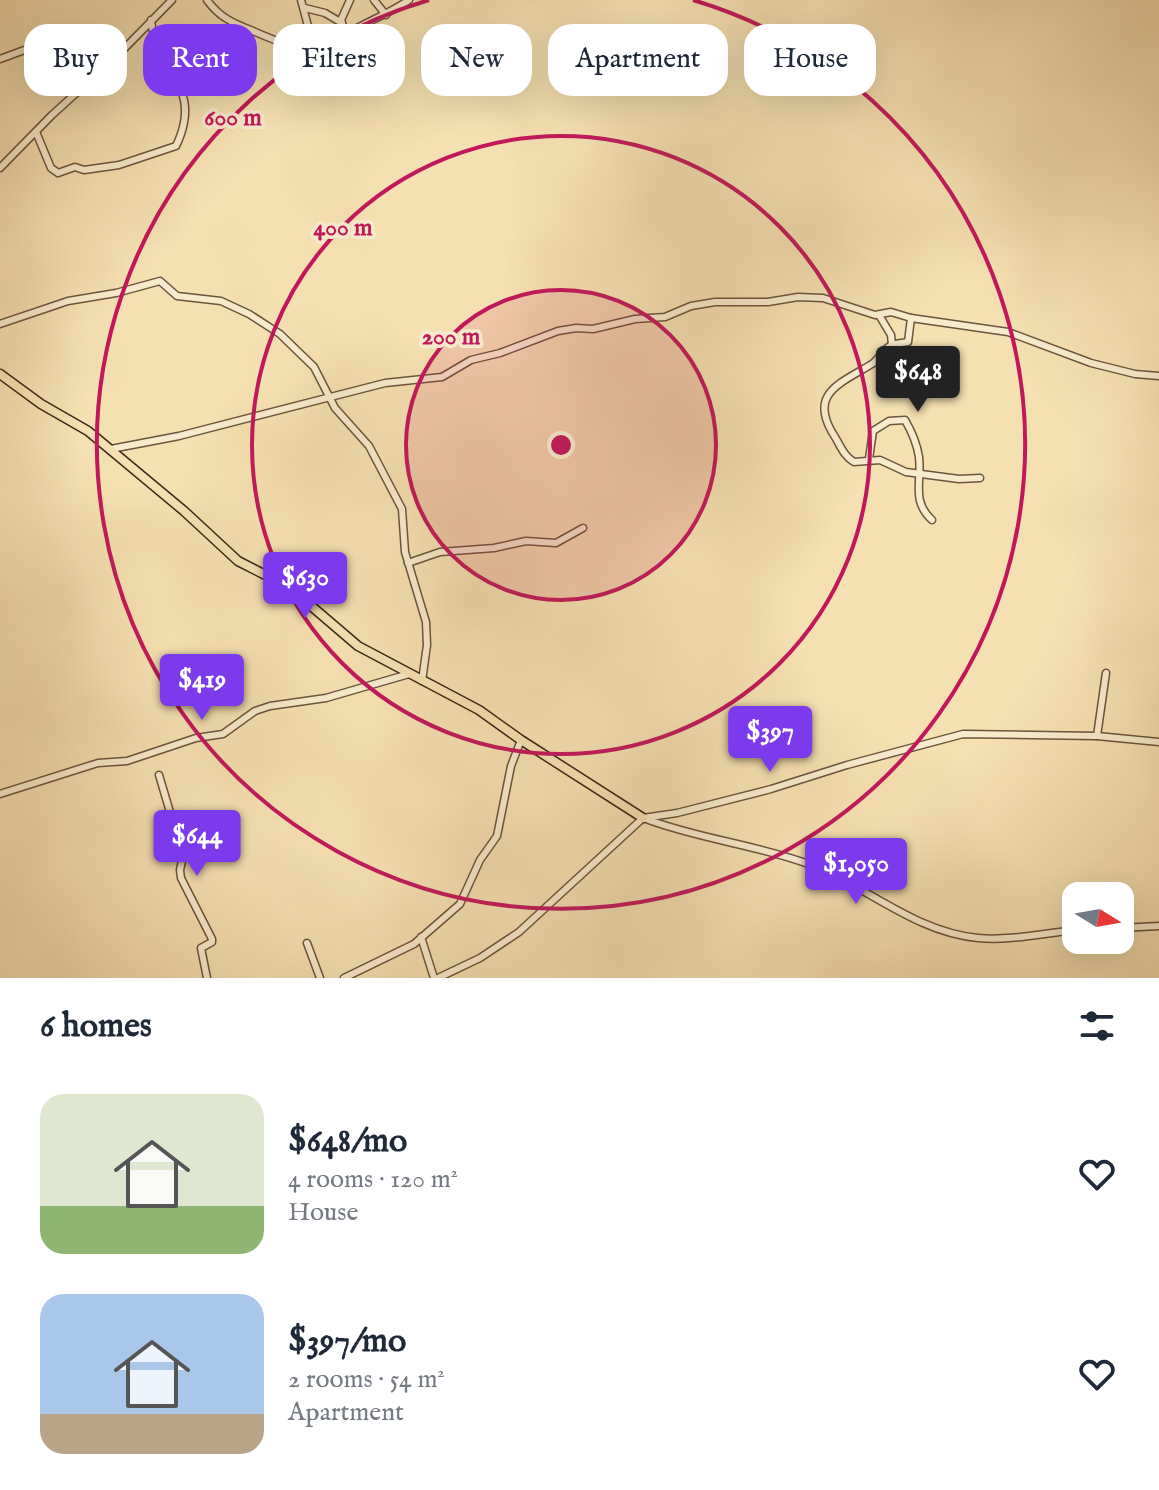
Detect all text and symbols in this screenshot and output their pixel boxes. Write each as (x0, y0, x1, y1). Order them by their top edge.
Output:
chip: Buy (24, 24, 127, 96)
chip: Rent (143, 24, 257, 96)
chip: Filters (273, 24, 405, 96)
chip: New (421, 24, 532, 96)
chip: Apartment (548, 24, 728, 96)
chip: House (744, 24, 876, 96)
text: 600 m (204, 103, 262, 134)
text: 400 m (313, 213, 373, 244)
text: 200 m (422, 322, 481, 353)
pin: $648 (871, 346, 965, 414)
text: $648 (894, 355, 942, 388)
centre of rings (547, 431, 575, 459)
pin: $630 (258, 552, 352, 620)
text: $630 (281, 561, 329, 594)
pin: $419 (155, 654, 249, 722)
text: $419 (178, 663, 226, 696)
pin: $397 (723, 706, 817, 774)
text: $397 (746, 715, 794, 748)
pin: $644 (150, 810, 244, 878)
text: $644 (172, 819, 222, 852)
pin: $1,050 (791, 838, 921, 906)
text: $1,050 (823, 847, 889, 880)
north arrow (1062, 882, 1134, 954)
map controls (1062, 882, 1134, 954)
icon: filters (1075, 1004, 1119, 1048)
text: 6 homes (40, 1005, 152, 1048)
text: $648/mo (288, 1120, 407, 1163)
icon: home (104, 1126, 200, 1222)
icon: heart (1075, 1152, 1119, 1196)
text: 4 rooms · 120 m² (288, 1163, 458, 1196)
text: House (288, 1196, 358, 1229)
text: $397/mo (288, 1320, 406, 1363)
icon: home (104, 1326, 200, 1422)
icon: heart (1075, 1352, 1119, 1396)
text: 2 rooms · 54 m² (288, 1363, 445, 1396)
text: Apartment (288, 1396, 404, 1429)

